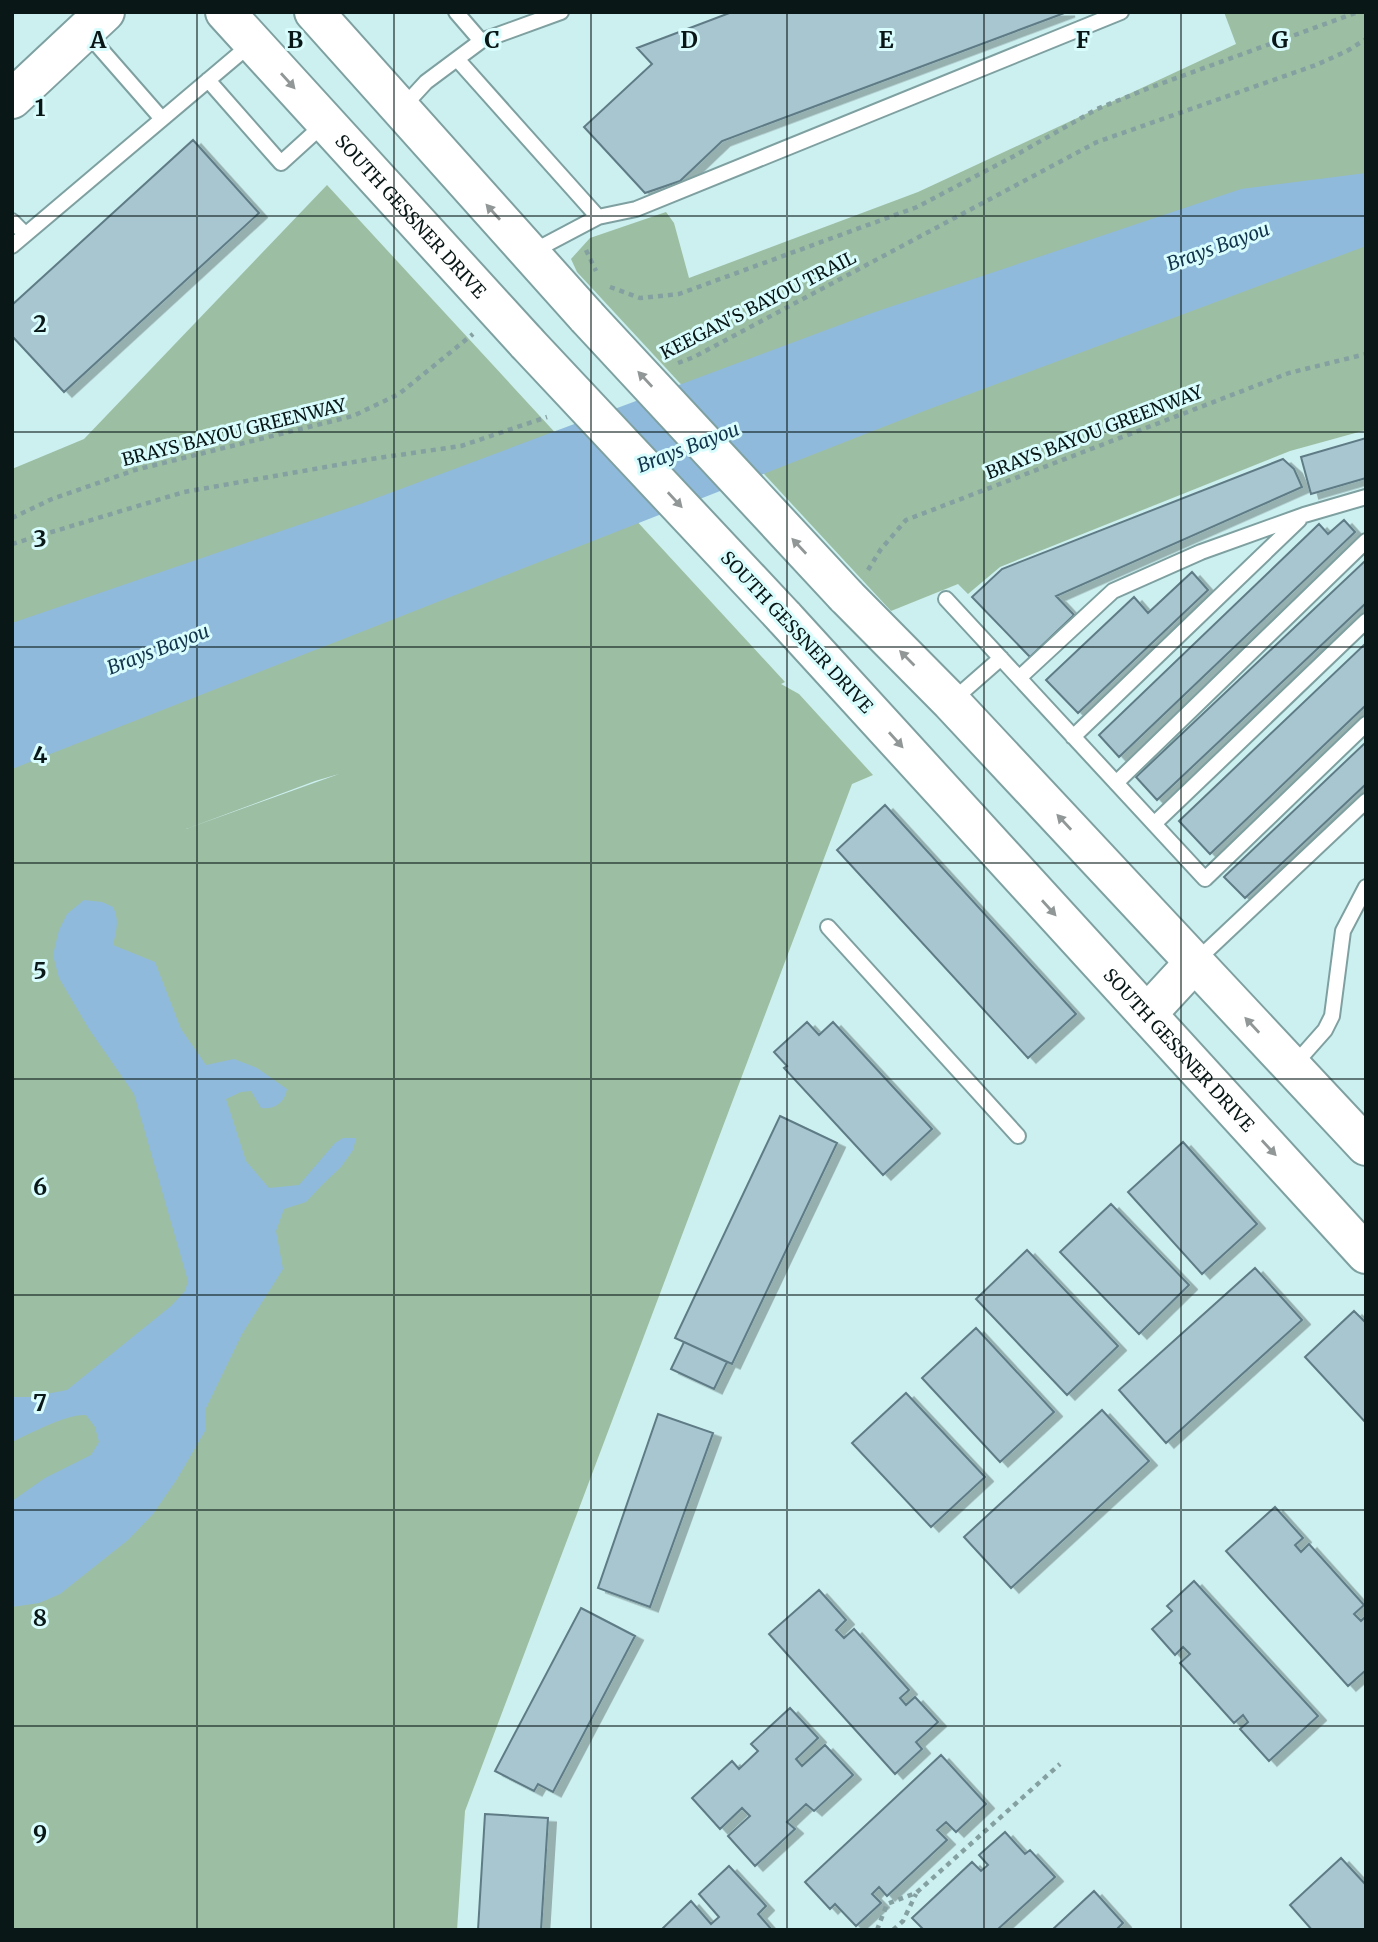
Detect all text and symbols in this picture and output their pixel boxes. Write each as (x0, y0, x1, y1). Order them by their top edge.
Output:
text: A (89, 25, 107, 54)
text: B (287, 25, 303, 54)
text: C (484, 25, 500, 54)
text: D (680, 25, 698, 54)
text: E (878, 25, 894, 54)
text: F (1076, 25, 1090, 54)
text: G (1272, 25, 1289, 54)
one-way arrow (279, 72, 295, 89)
text: 1 (35, 93, 46, 122)
street label: SOUTH GESSNER DRIVE (331, 129, 492, 303)
one-way arrow (485, 203, 501, 220)
water label: Brays Bayou (1163, 216, 1273, 276)
street label: KEEGAN'S BAYOU TRAIL (656, 246, 860, 364)
text: 2 (33, 309, 47, 338)
one-way arrow (637, 371, 653, 388)
street label: BRAYS BAYOU GREENWAY (982, 380, 1206, 484)
street label: BRAYS BAYOU GREENWAY (119, 393, 349, 471)
water label: Brays Bayou (633, 416, 743, 478)
one-way arrow (666, 491, 682, 508)
text: 3 (33, 524, 47, 553)
one-way arrow (792, 538, 808, 555)
street label: SOUTH GESSNER DRIVE (716, 546, 878, 718)
water label: Brays Bayou (103, 618, 213, 680)
one-way arrow (899, 650, 916, 666)
one-way arrow (888, 731, 904, 749)
text: 4 (33, 740, 48, 769)
one-way arrow (1056, 814, 1072, 831)
one-way arrow (1041, 899, 1057, 916)
text: 5 (33, 956, 47, 985)
street label: SOUTH GESSNER DRIVE (1099, 963, 1260, 1136)
one-way arrow (1245, 1017, 1261, 1034)
one-way arrow (1261, 1139, 1277, 1157)
text: 6 (33, 1172, 47, 1201)
text: 7 (33, 1388, 47, 1417)
text: 8 (33, 1603, 47, 1632)
text: 9 (33, 1819, 47, 1848)

